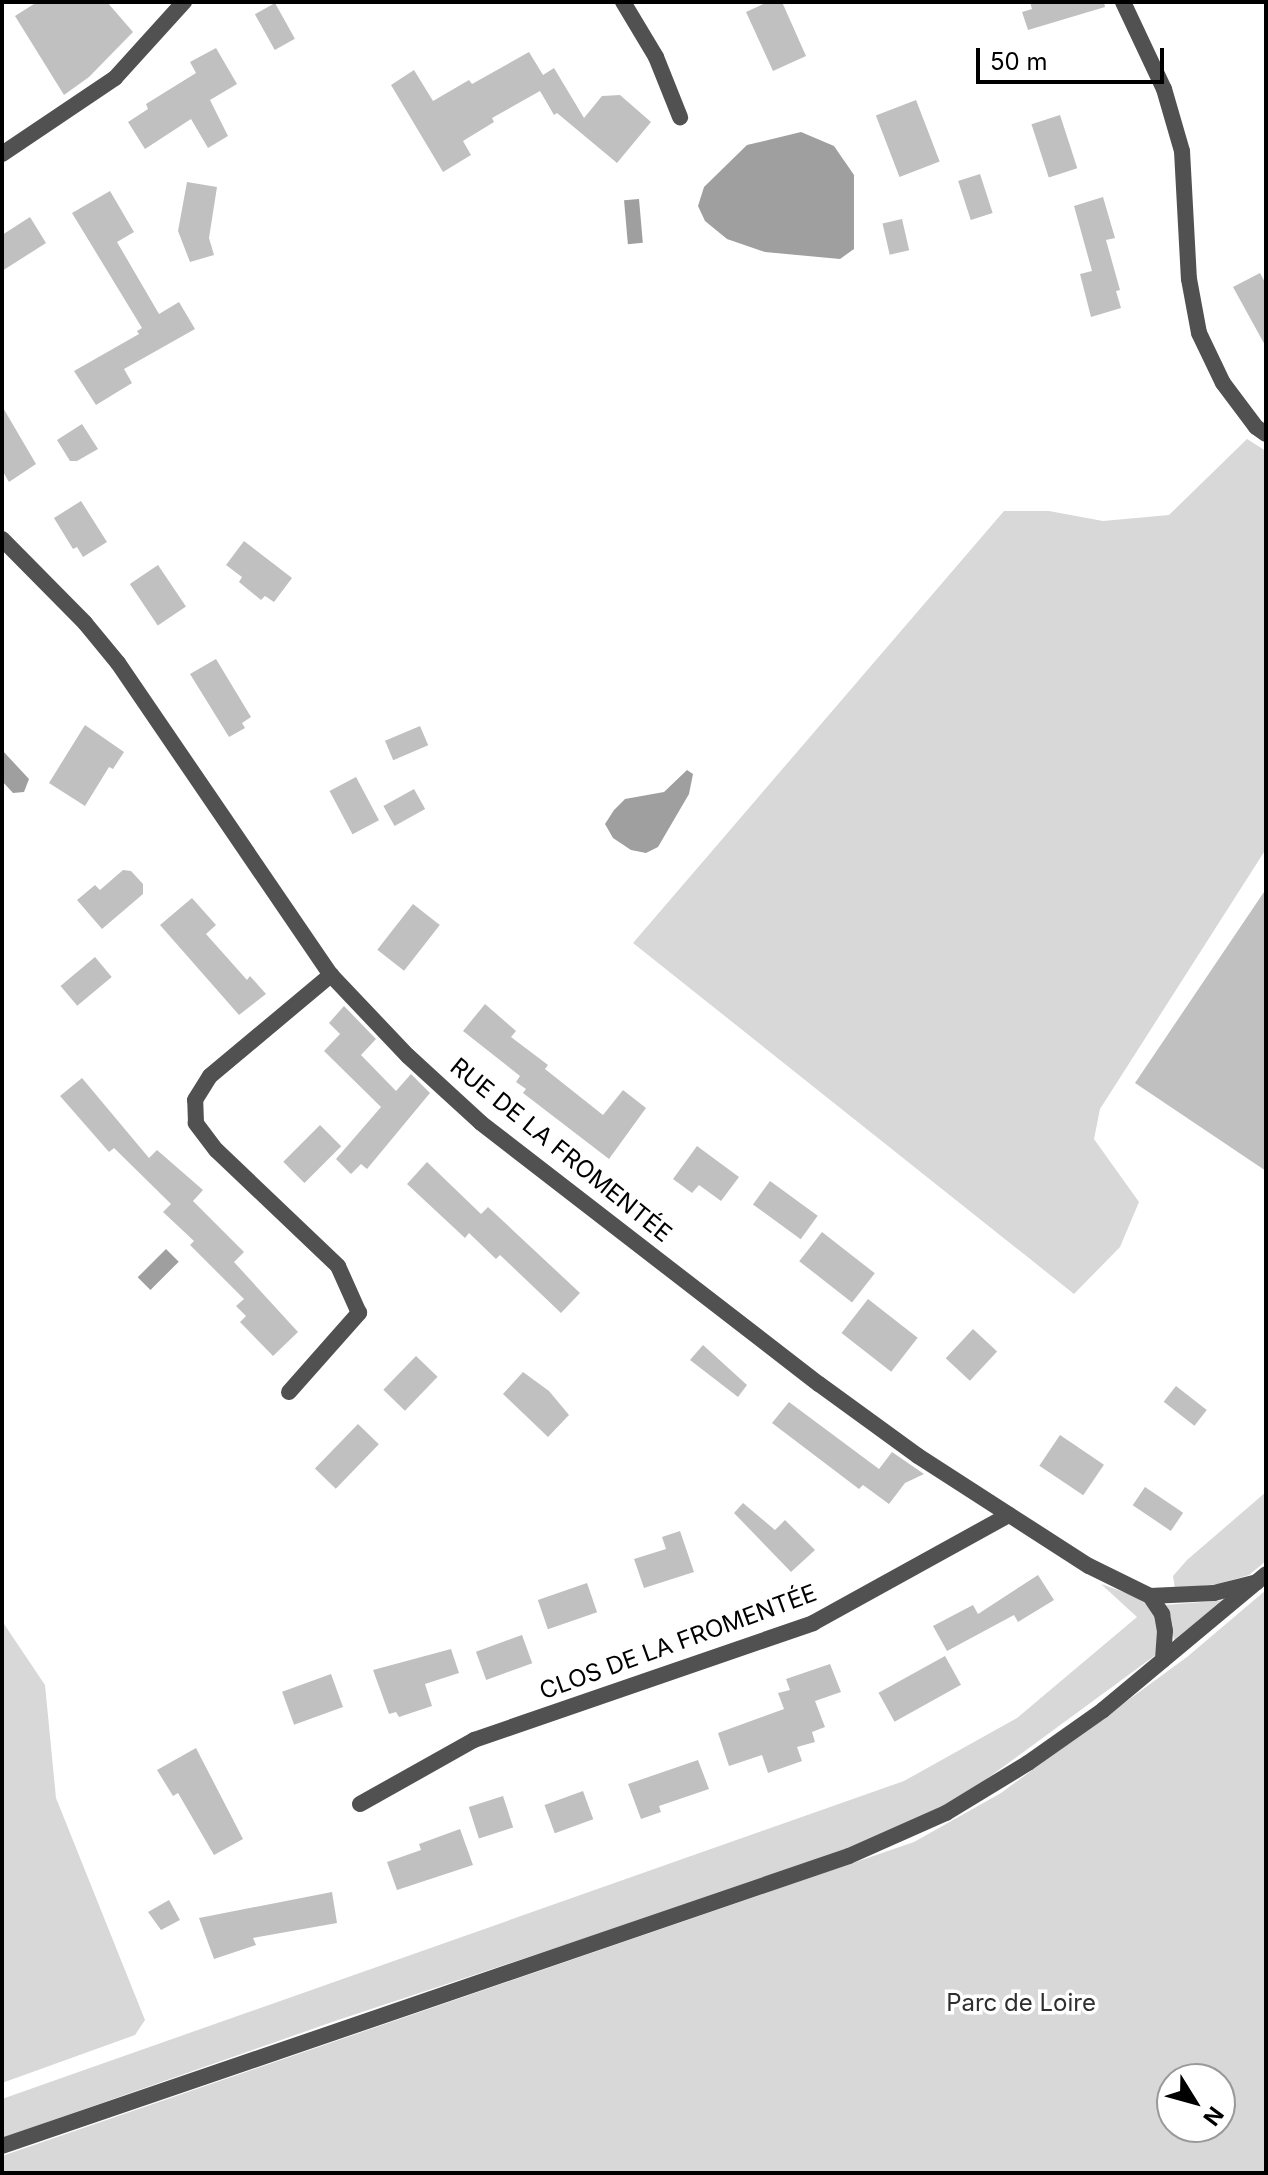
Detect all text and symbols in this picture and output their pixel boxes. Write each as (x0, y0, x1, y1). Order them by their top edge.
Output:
scale bar (980, 32, 1168, 82)
text: 50 m (990, 47, 1048, 76)
street label: RUE DE LA FROMENTÉE (445, 1052, 677, 1248)
street label: CLOS DE LA FROMENTÉE (536, 1578, 820, 1706)
park label: Parc de Loire (946, 1989, 1096, 2017)
north arrow (1156, 2063, 1236, 2143)
text: N (1198, 2102, 1229, 2131)

